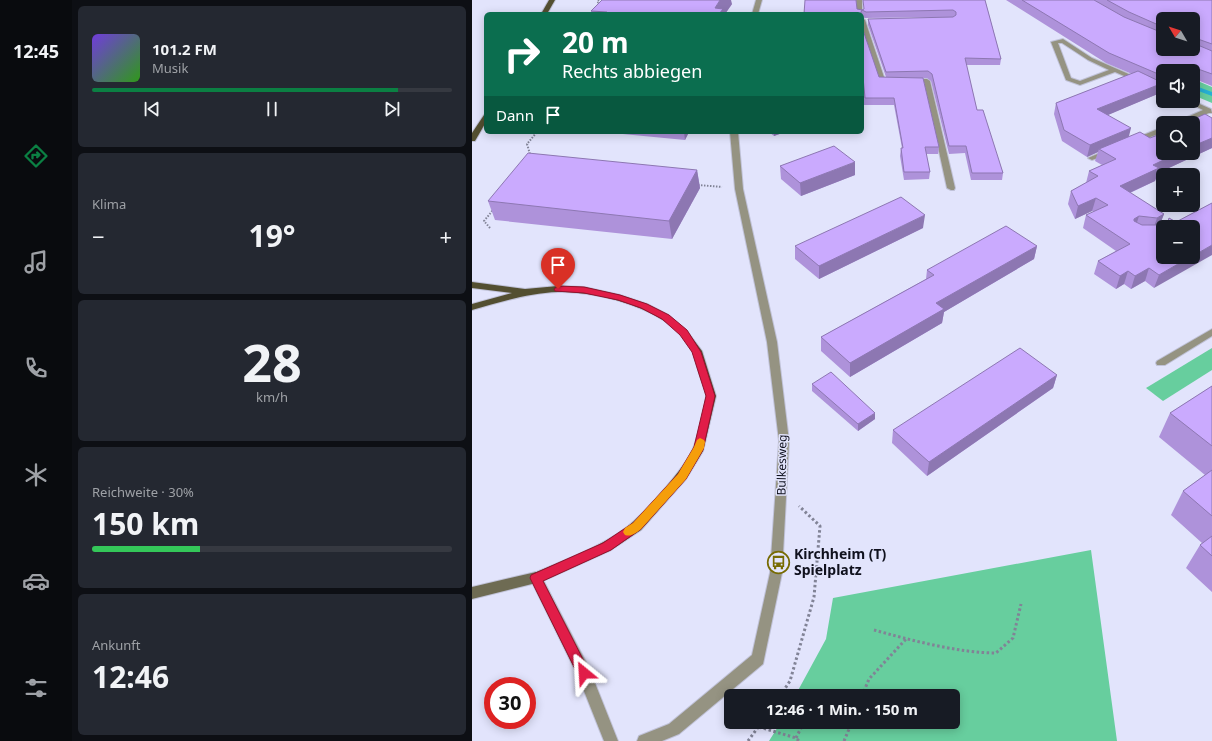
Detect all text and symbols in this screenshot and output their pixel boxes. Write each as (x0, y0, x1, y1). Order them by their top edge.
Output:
north arrow (1156, 12, 1200, 56)
map controls (1156, 12, 1200, 264)
text: 20 m (562, 23, 629, 61)
icon: right (496, 28, 548, 80)
text: 12:45 (13, 39, 59, 63)
text: 101.2 FM (152, 39, 217, 59)
text: Musik (152, 59, 188, 77)
text: Rechts abbiegen (562, 59, 702, 83)
button: sound (1156, 64, 1200, 108)
icon: previous (141, 98, 163, 120)
icon: pause (261, 98, 283, 120)
icon: next (381, 98, 403, 120)
icon: arrive (542, 104, 564, 126)
text: Dann (496, 105, 534, 125)
button: search (1156, 116, 1200, 160)
icon: directions (22, 142, 50, 170)
button: + (1156, 168, 1200, 212)
text: Klima (92, 195, 126, 213)
text: 19° (248, 215, 296, 256)
button: − (1156, 220, 1200, 264)
text: − (92, 221, 105, 251)
text: + (439, 221, 452, 251)
icon: music (22, 248, 50, 276)
pin (541, 248, 575, 289)
icon: arrive (547, 254, 569, 276)
text: 28 (242, 326, 302, 397)
icon: phone (22, 354, 50, 382)
text: km/h (256, 388, 288, 406)
street label: Bulkesweg (772, 434, 791, 496)
icon: climate (22, 461, 50, 489)
text: Reichweite · 30% (92, 483, 194, 501)
text: 150 km (92, 503, 199, 544)
place label: Kirchheim (T) Spielplatz (794, 544, 887, 579)
bus stop icon: Kirchheim (T) Spielplatz (765, 549, 791, 575)
icon: car (22, 567, 50, 595)
text: Ankunft (92, 636, 141, 654)
position arrow (563, 652, 605, 694)
text: 12:46 (92, 656, 169, 697)
icon: filters (22, 674, 50, 702)
speed limit sign: 30 (484, 677, 536, 729)
text: 12:46 · 1 Min. · 150 m (766, 699, 918, 719)

